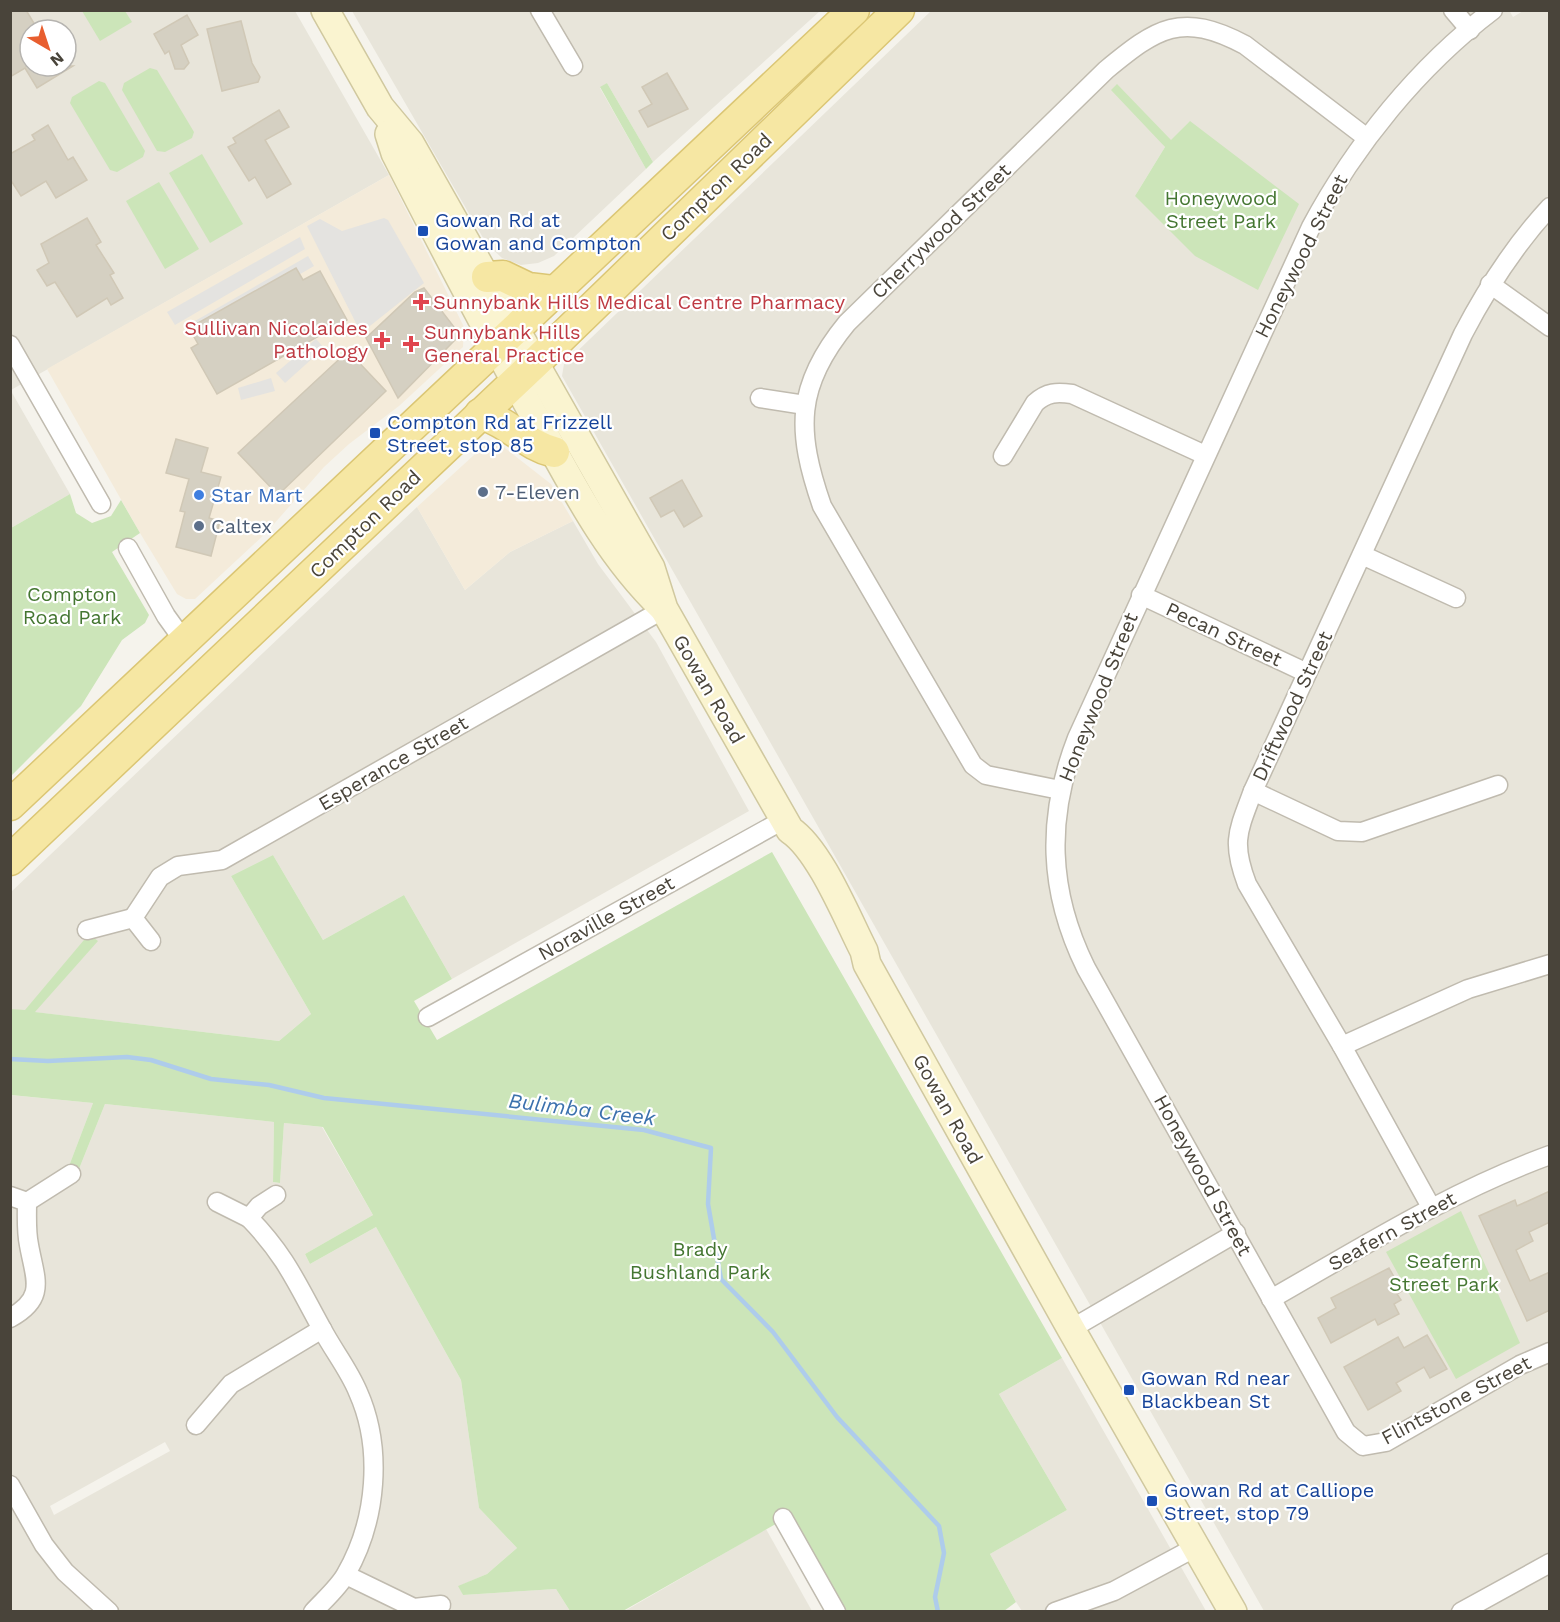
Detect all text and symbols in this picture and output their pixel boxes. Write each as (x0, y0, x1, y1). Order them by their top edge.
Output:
north arrow (18, 18, 78, 78)
text: N (47, 48, 68, 70)
street label: Compton Road (655, 128, 777, 246)
street label: Cherrywood Street (866, 158, 1016, 304)
street label: Honeywood Street (1249, 170, 1353, 342)
park label: Honeywood Street Park (1164, 186, 1278, 233)
place label: Gowan Rd at Gowan and Compton (435, 208, 641, 255)
marker: Gowan Rd at Gowan and Compton (416, 224, 430, 238)
place label: Sunnybank Hills Medical Centre Pharmacy (433, 290, 846, 314)
marker: Sunnybank Hills Medical Centre Pharmacy (414, 295, 428, 309)
place label: Sullivan Nicolaides Pathology (184, 316, 369, 363)
place label: Sunnybank Hills General Practice (424, 320, 584, 367)
marker: Sullivan Nicolaides Pathology (373, 331, 391, 349)
marker: Sunnybank Hills General Practice (402, 335, 420, 353)
place label: Compton Rd at Frizzell Street, stop 85 (387, 410, 612, 457)
marker: Compton Rd at Frizzell Street, stop 85 (368, 426, 382, 440)
street label: Compton Road (304, 465, 426, 583)
place label: 7-Eleven (495, 480, 580, 504)
place label: Star Mart (211, 483, 303, 507)
marker: 7-Eleven (476, 485, 490, 499)
marker: Star Mart (192, 488, 206, 502)
place label: Caltex (211, 514, 272, 538)
marker: Caltex (192, 519, 206, 533)
park label: Compton Road Park (23, 582, 121, 629)
street label: Pecan Street (1162, 597, 1286, 672)
street label: Honeywood Street (1053, 608, 1143, 785)
street label: Driftwood Street (1247, 627, 1338, 785)
street label: Gowan Road (668, 630, 750, 748)
street label: Esperance Street (314, 710, 473, 816)
street label: Noraville Street (534, 870, 679, 965)
street label: Gowan Road (908, 1050, 988, 1168)
water label: Bulimba Creek (507, 1088, 657, 1130)
street label: Honeywood Street (1149, 1090, 1257, 1260)
street label: Seafern Street (1324, 1186, 1461, 1276)
park label: Brady Bushland Park (630, 1237, 770, 1284)
park label: Seafern Street Park (1389, 1249, 1499, 1296)
street label: Flintstone Street (1377, 1350, 1536, 1450)
place label: Gowan Rd near Blackbean St (1141, 1366, 1290, 1413)
marker: Gowan Rd near Blackbean St (1122, 1383, 1136, 1397)
place label: Gowan Rd at Calliope Street, stop 79 (1164, 1478, 1374, 1525)
marker: Gowan Rd at Calliope Street, stop 79 (1145, 1494, 1159, 1508)

